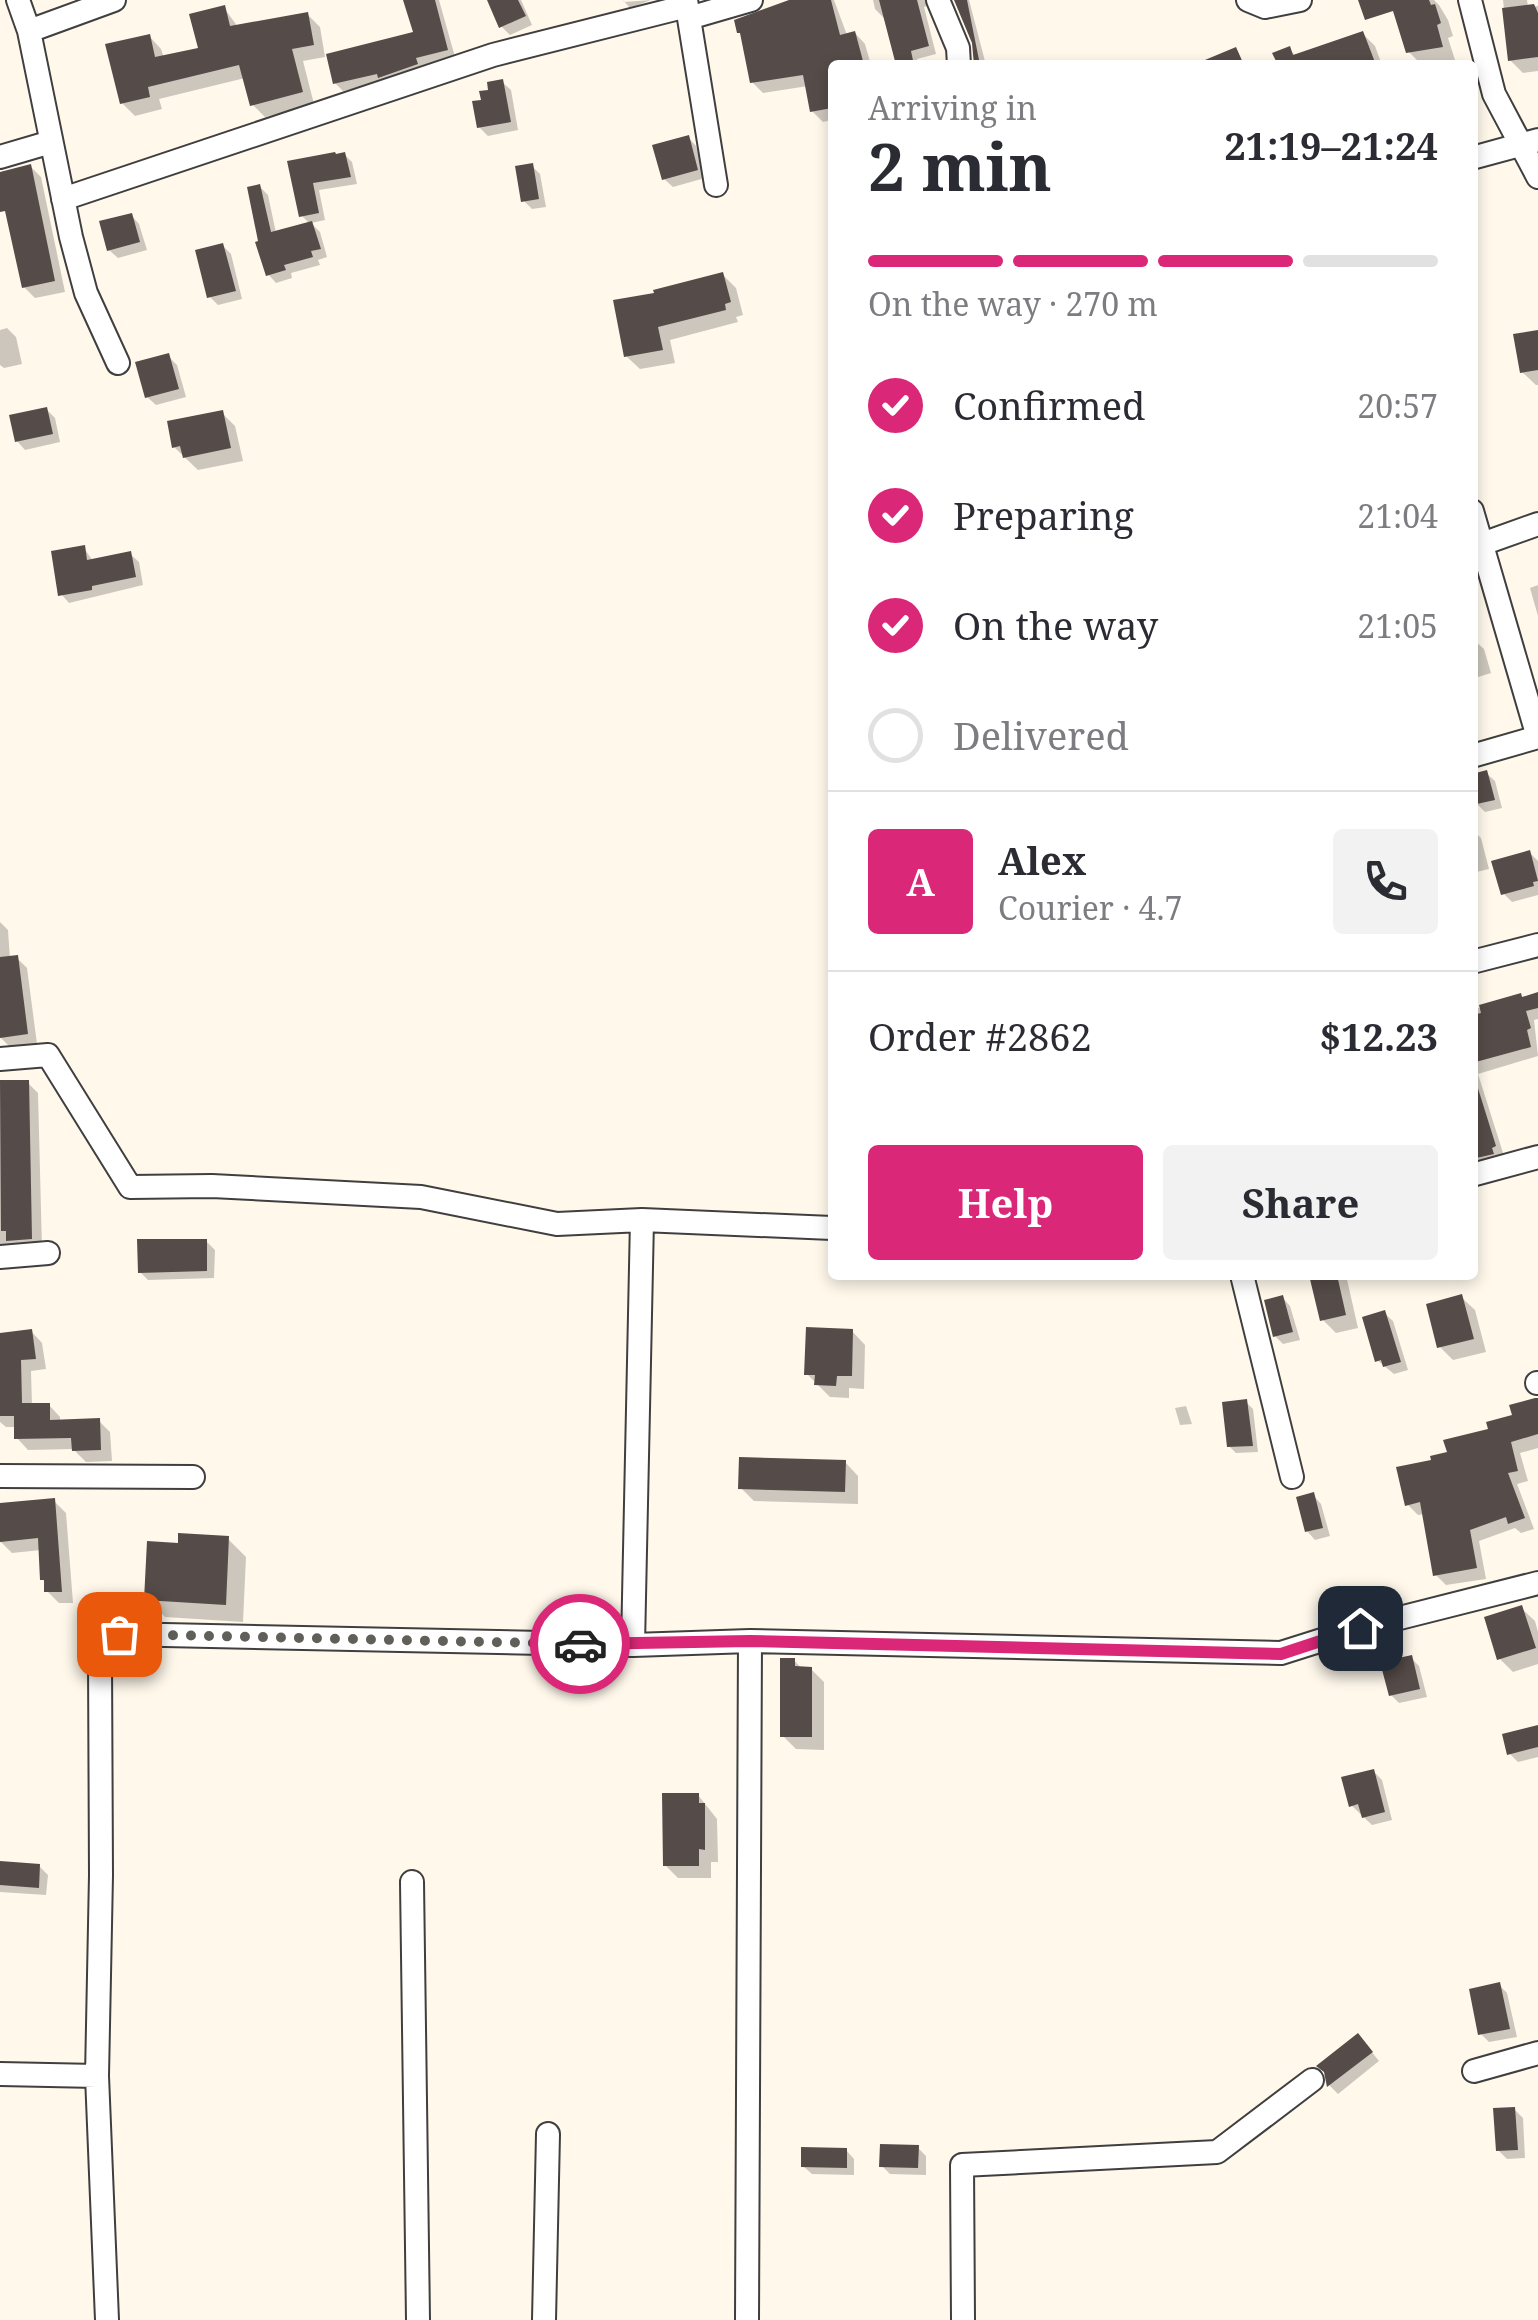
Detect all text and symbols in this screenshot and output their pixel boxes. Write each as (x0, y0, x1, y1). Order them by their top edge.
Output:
text: Arriving in (868, 86, 1037, 129)
text: 21:19–21:24 (1224, 119, 1438, 171)
text: 2 min (868, 122, 1052, 210)
text: On the way · 270 m (868, 282, 1158, 325)
icon: check (868, 378, 923, 433)
text: Confirmed (953, 379, 1145, 431)
text: 20:57 (1357, 384, 1438, 427)
icon: check (868, 488, 923, 543)
text: Preparing (953, 489, 1134, 541)
text: 21:04 (1357, 494, 1438, 537)
icon: check (868, 598, 923, 653)
text: On the way (953, 599, 1158, 651)
text: 21:05 (1357, 604, 1438, 647)
text: Delivered (953, 709, 1129, 761)
button: phone (1333, 829, 1438, 934)
text: Alex (998, 834, 1086, 886)
text: A (906, 855, 935, 907)
text: Courier · 4.7 (998, 886, 1182, 929)
text: Order #2862 (868, 1010, 1092, 1062)
text: $12.23 (1319, 1010, 1438, 1062)
button: Help (868, 1145, 1143, 1260)
button: Share (1163, 1145, 1438, 1260)
pin (1318, 1586, 1403, 1671)
pin (77, 1592, 162, 1677)
courier (530, 1594, 630, 1694)
icon: home (1333, 1601, 1388, 1656)
icon: bag (92, 1607, 147, 1662)
icon: car (553, 1617, 608, 1672)

